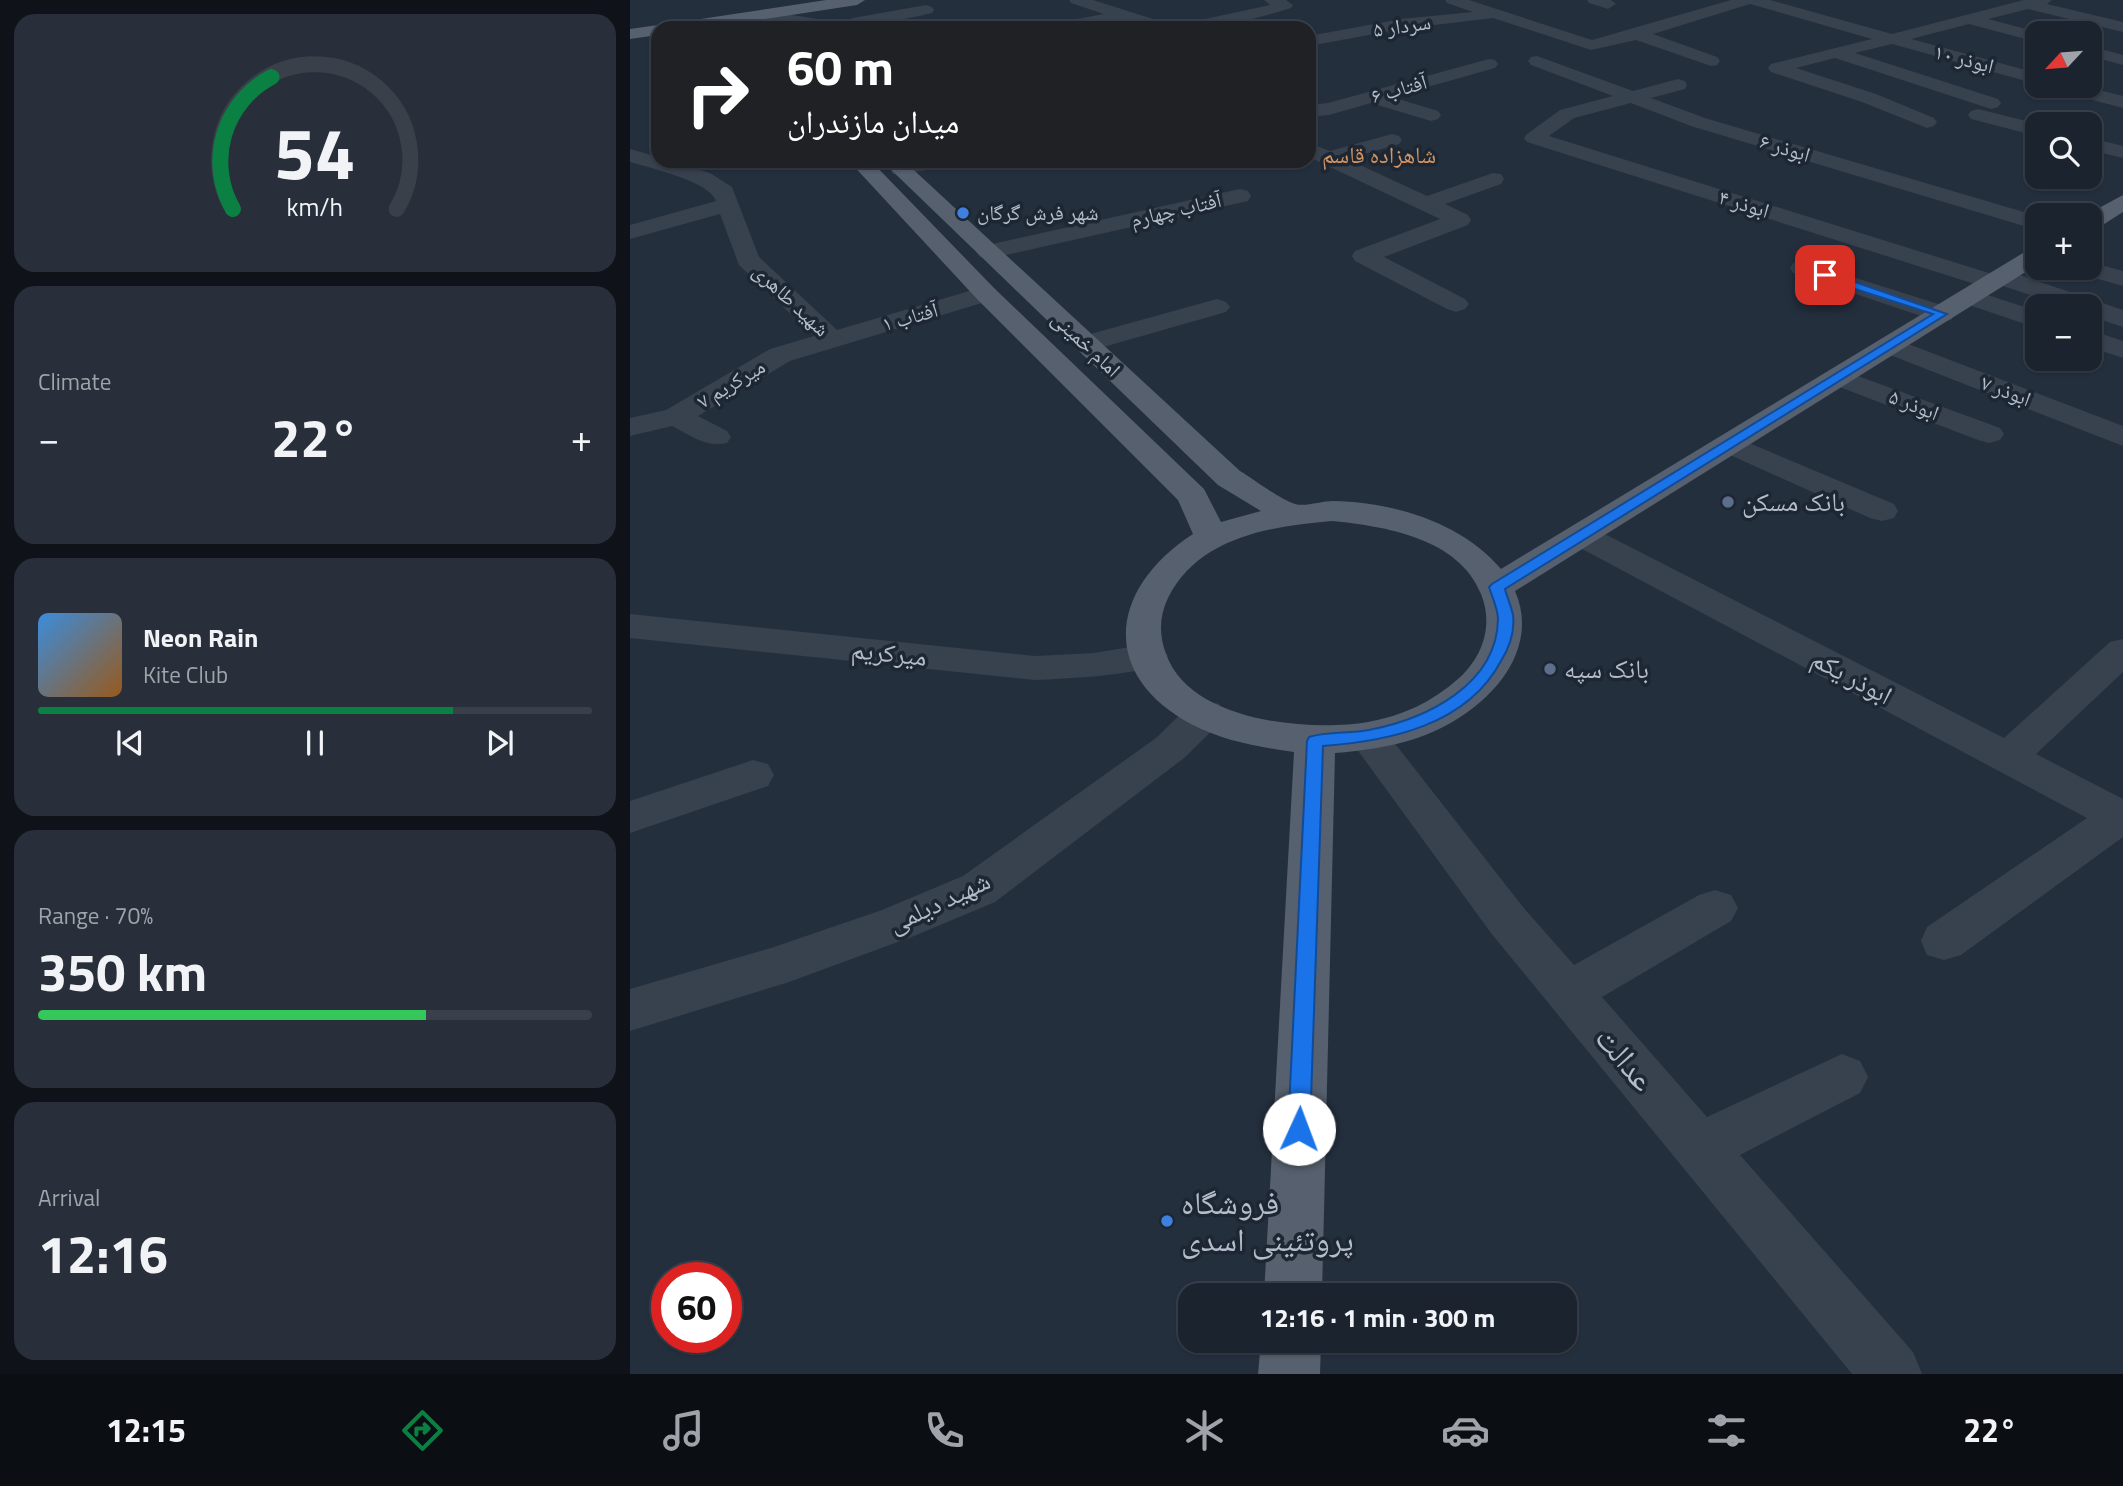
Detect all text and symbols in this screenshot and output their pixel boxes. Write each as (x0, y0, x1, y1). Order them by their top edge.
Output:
street label: ۵ سردار (1371, 5, 1433, 45)
north arrow (2025, 21, 2102, 98)
map controls (2025, 21, 2102, 371)
text: 60 m (787, 29, 894, 104)
street label: ابوذر ۱۰ (1931, 35, 1998, 81)
icon: right (672, 49, 763, 140)
street label: آفتاب ۶ (1367, 65, 1431, 111)
text: 54 (274, 97, 356, 207)
text: میدان مازندران (787, 97, 959, 145)
button: search (2025, 112, 2102, 189)
street label: ابوذر ۶ (1756, 124, 1815, 170)
district label: شاهزاده قاسم (1322, 137, 1436, 172)
street label: ابوذر ۴ (1715, 180, 1774, 226)
street label: آفتاب چهارم (1127, 183, 1225, 235)
text: km/h (287, 188, 343, 226)
place label: شهر فرش گرگان (977, 196, 1099, 228)
button: + (2025, 203, 2102, 280)
marker: شهر فرش گرگان (955, 205, 971, 221)
pin (1795, 245, 1855, 305)
street label: شهید طاهری (746, 255, 837, 343)
icon: arrive (1806, 256, 1844, 294)
street label: ۱ آفتاب (878, 293, 942, 339)
button: − (2025, 294, 2102, 371)
street label: امام خمینی (1045, 303, 1129, 384)
street label: ۷ میرکریم (690, 350, 771, 416)
text: Climate (38, 364, 111, 399)
street label: ۷ ابوذر (1977, 366, 2036, 414)
street label: ۵ ابوذر (1885, 380, 1944, 428)
text: 22° (271, 398, 359, 477)
text: − (38, 409, 59, 467)
text: + (571, 409, 592, 467)
place label: بانک مسکن (1742, 482, 1845, 521)
marker: بانک مسکن (1720, 494, 1736, 510)
text: Neon Rain (143, 618, 258, 657)
street label: میرکریم (849, 629, 929, 676)
street label: ابوذر یکم (1805, 639, 1900, 714)
place label: بانک سپه (1564, 649, 1649, 688)
text: Kite Club (143, 657, 228, 692)
marker: بانک سپه (1542, 661, 1558, 677)
icon: previous (111, 724, 149, 762)
icon: pause (296, 724, 334, 762)
icon: next (481, 724, 519, 762)
street label: شهید دیلمی (881, 861, 996, 942)
text: Range · 70% (38, 898, 153, 933)
text: 350 km (38, 932, 207, 1011)
street label: عدالت (1584, 1015, 1667, 1101)
position arrow (1262, 1092, 1336, 1166)
place label: فروشگاه پروتئینی اسدی (1181, 1178, 1354, 1263)
text: Arrival (38, 1180, 100, 1215)
marker: فروشگاه پروتئینی اسدی (1159, 1213, 1175, 1229)
text: 12:16 (38, 1214, 168, 1293)
speed limit sign: 60 (651, 1262, 742, 1353)
text: 12:16 · 1 min · 300 m (1260, 1298, 1495, 1337)
text: 12:15 (106, 1406, 186, 1454)
icon: directions (398, 1406, 447, 1455)
icon: music (659, 1406, 708, 1455)
icon: phone (920, 1406, 969, 1455)
icon: climate (1180, 1406, 1229, 1455)
icon: car (1441, 1406, 1490, 1455)
icon: filters (1702, 1406, 1751, 1455)
text: 22° (1963, 1406, 2017, 1454)

